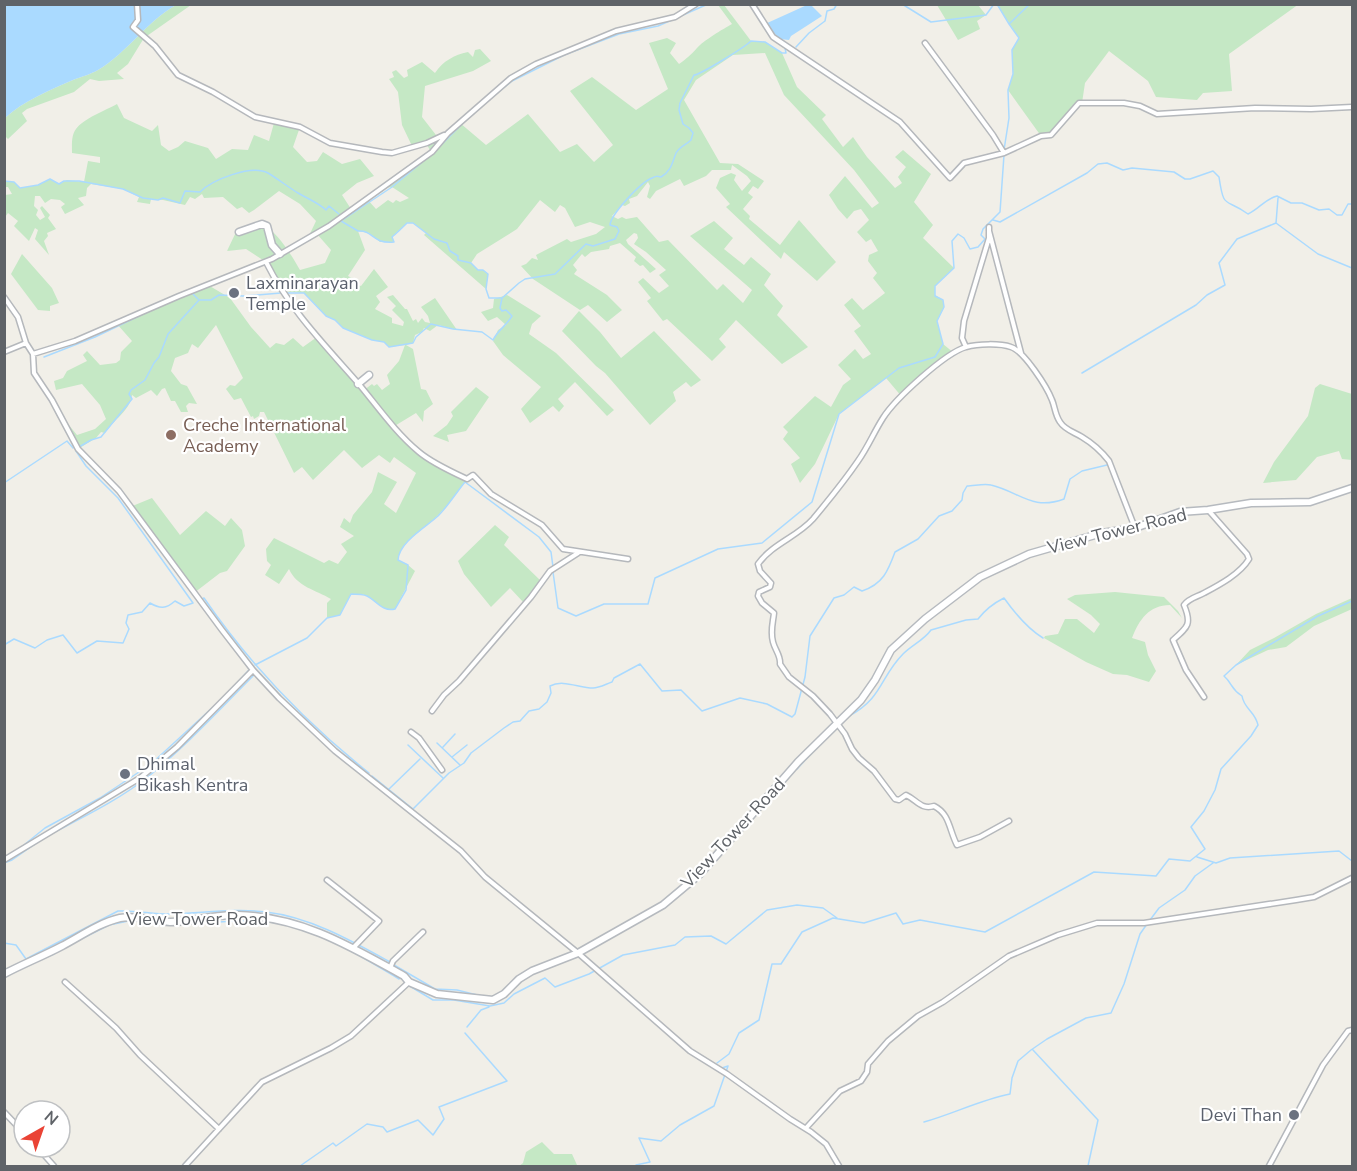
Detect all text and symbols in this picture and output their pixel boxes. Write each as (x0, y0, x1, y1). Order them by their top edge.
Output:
place label: Laxminarayan Temple (246, 271, 359, 316)
marker: Laxminarayan Temple (227, 286, 241, 300)
place label: Creche International Academy (183, 413, 347, 458)
marker: Creche International Academy (164, 428, 178, 442)
street label: View Tower Road (1044, 502, 1189, 560)
place label: Dhimal Bikash Kentra (137, 752, 248, 797)
marker: Dhimal Bikash Kentra (118, 767, 132, 781)
street label: View Tower Road (675, 773, 790, 894)
street label: View Tower Road (125, 907, 268, 931)
north arrow (12, 1099, 72, 1159)
place label: Devi Than (1200, 1103, 1282, 1127)
text: N (39, 1106, 63, 1131)
marker: Devi Than (1287, 1108, 1301, 1122)

